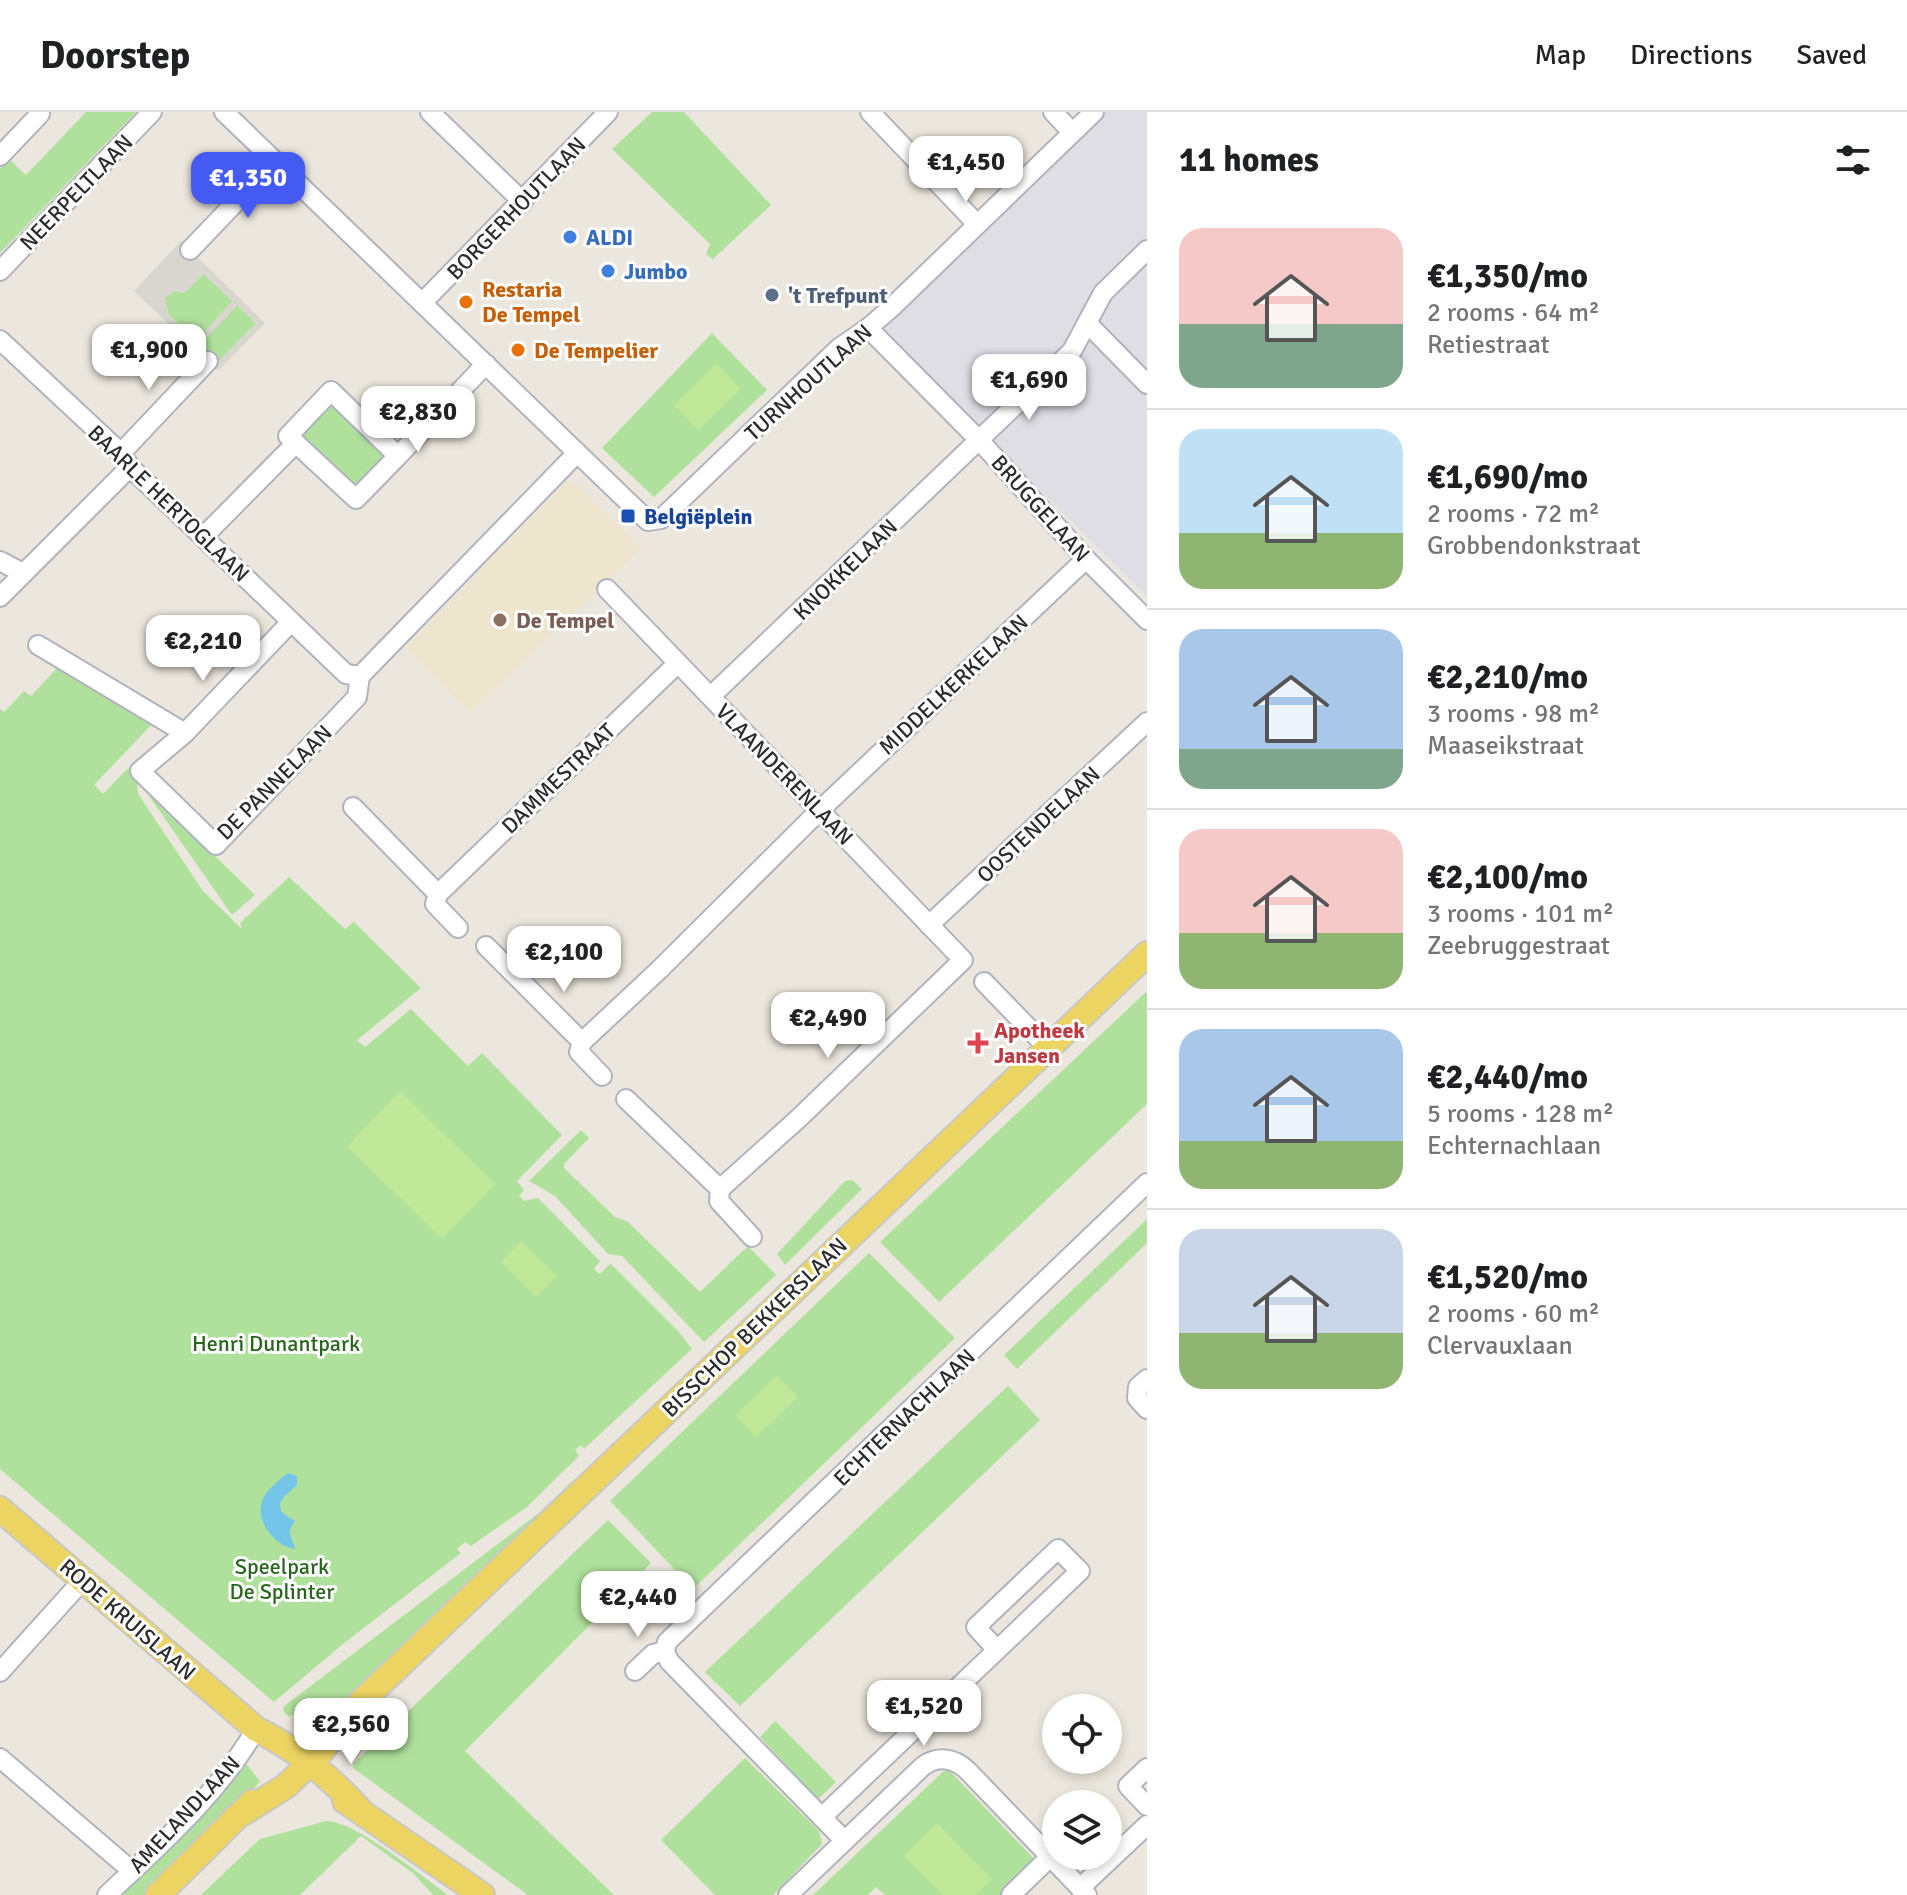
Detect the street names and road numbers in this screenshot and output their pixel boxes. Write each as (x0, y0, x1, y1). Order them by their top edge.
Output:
street label: NEERPELTLAAN (14, 129, 139, 256)
street label: BORGERHOUTLAAN (441, 131, 591, 285)
street label: TURNHOUTLAAN (739, 318, 877, 446)
street label: BAARLE HERTOGLAAN (82, 419, 255, 587)
street label: BRUGGELAAN (986, 449, 1096, 567)
street label: KNOKKELAAN (788, 513, 903, 626)
street label: MIDDELKERKELAAN (873, 608, 1033, 760)
street label: VLAANDERENLAAN (710, 698, 859, 851)
street label: DAMMESTRAAT (496, 717, 621, 839)
street label: DE PANNELAAN (211, 719, 338, 846)
street label: OOSTENDELAAN (971, 760, 1106, 888)
street label: BISSCHOP BEKKERSLAAN (656, 1232, 853, 1423)
street label: ECHTERNACHLAAN (828, 1343, 981, 1492)
street label: RODE KRUISLAAN (54, 1553, 201, 1686)
street label: AMELANDLAAN (123, 1750, 246, 1879)

